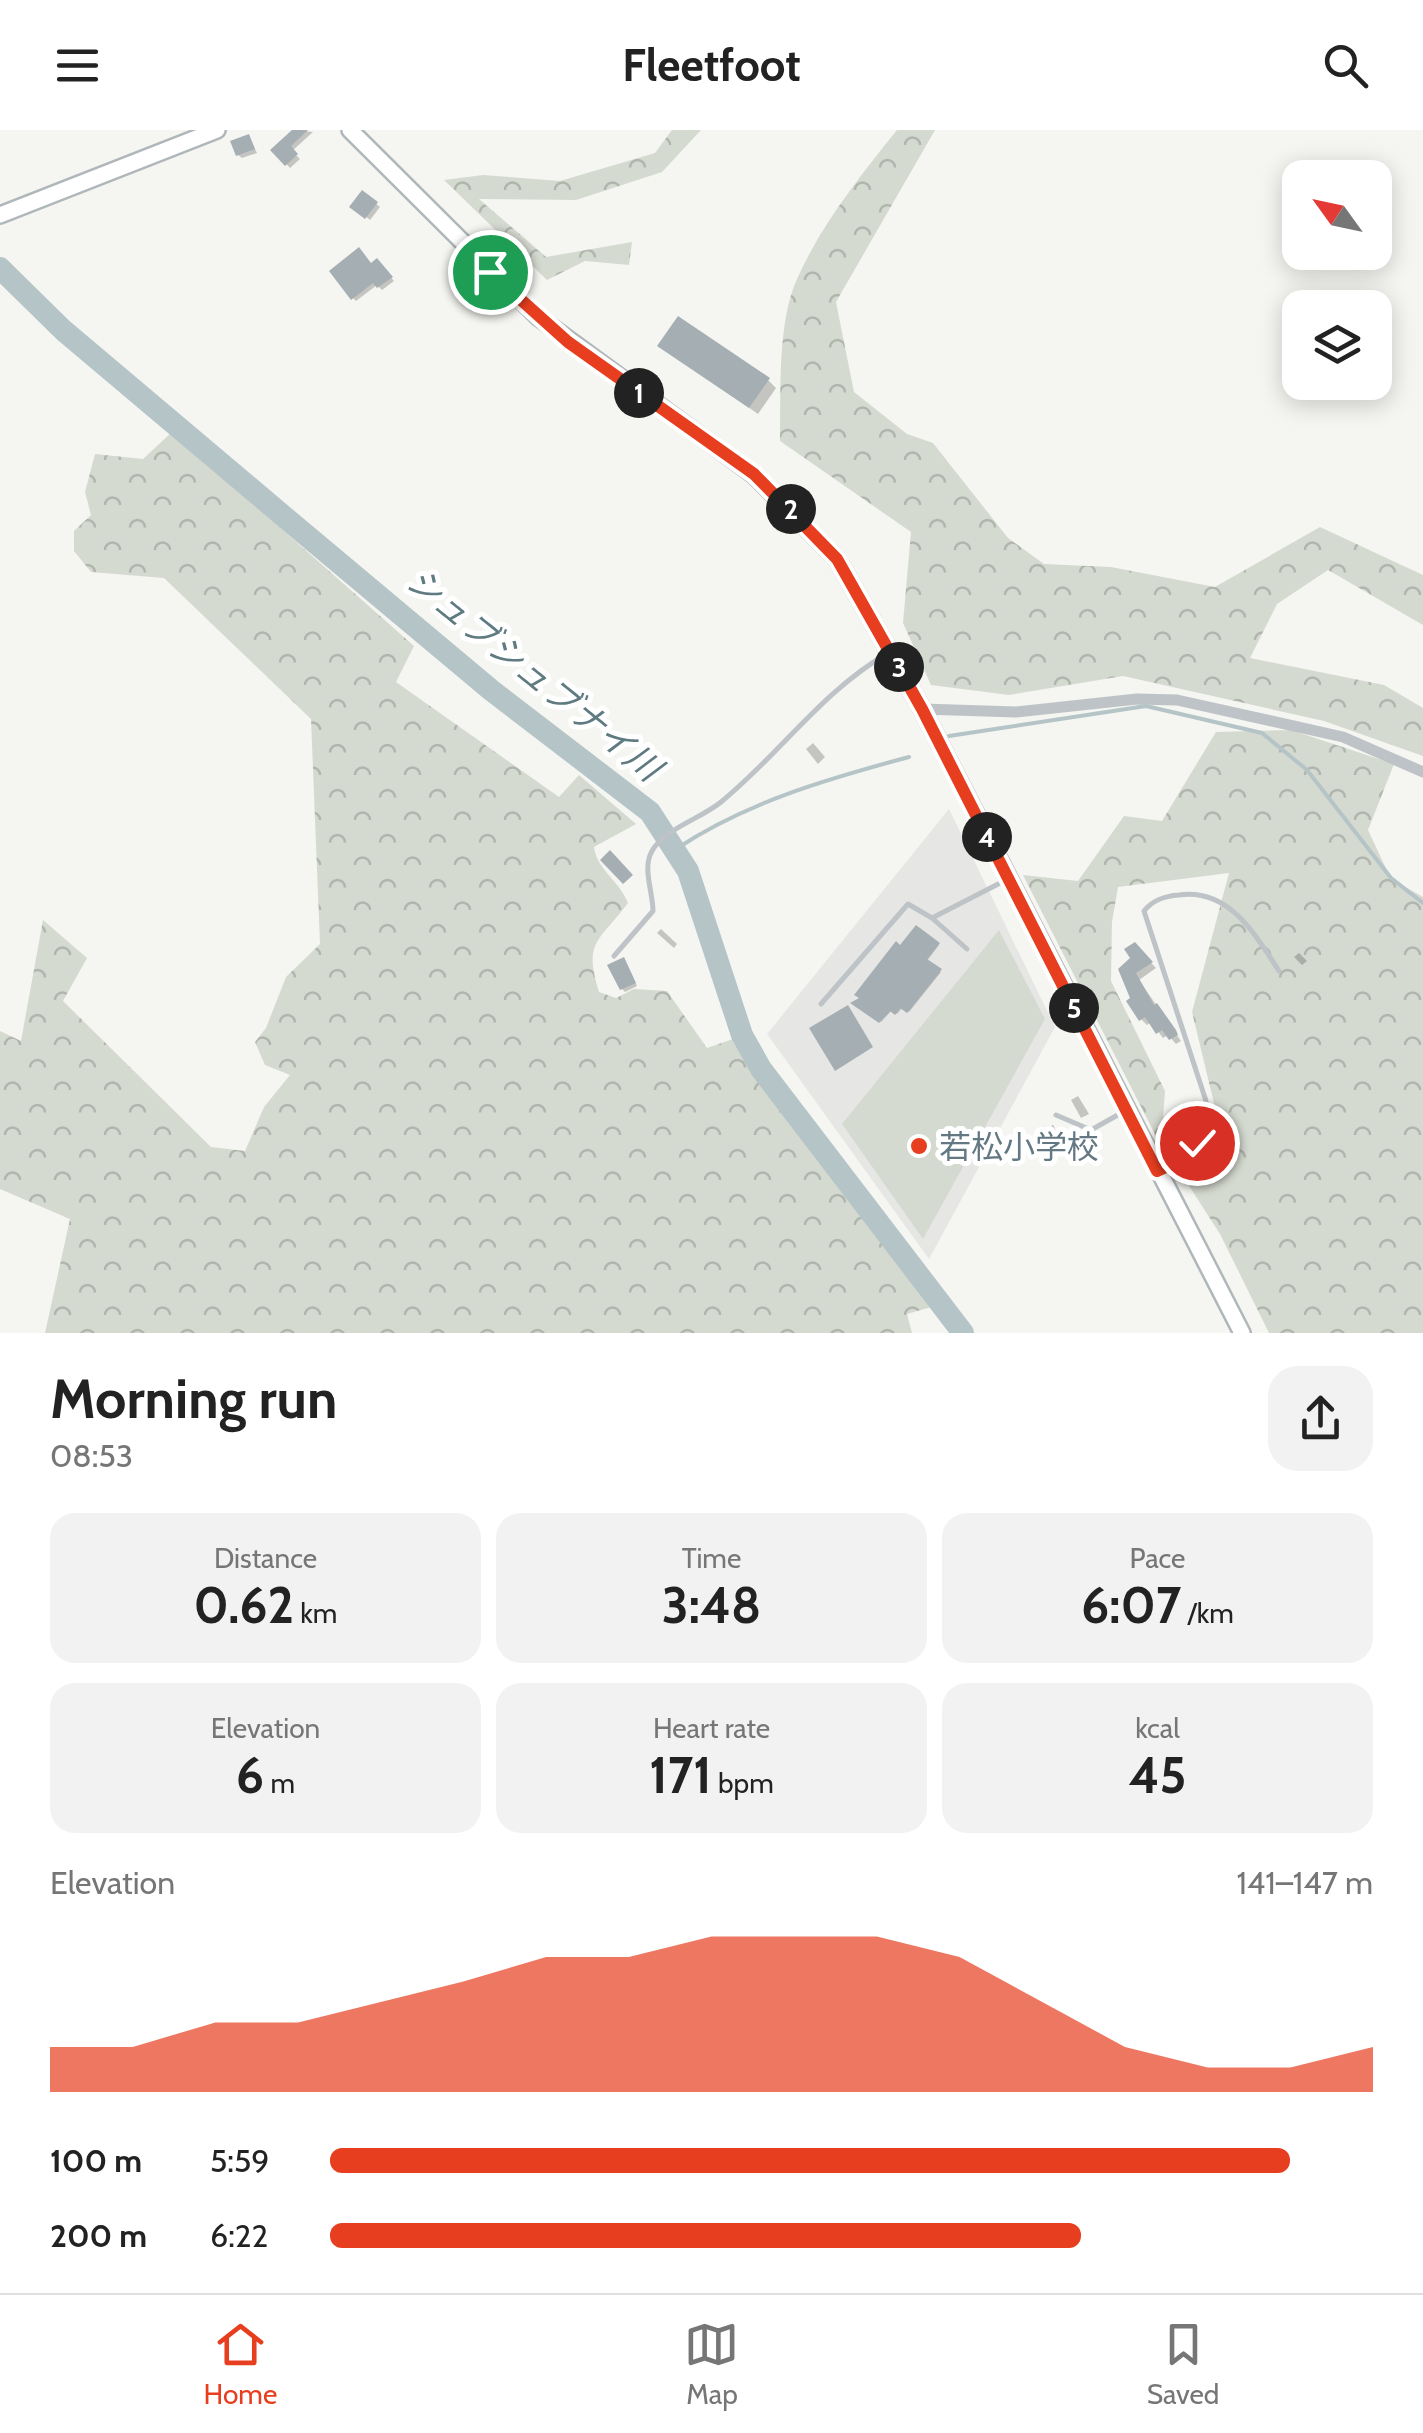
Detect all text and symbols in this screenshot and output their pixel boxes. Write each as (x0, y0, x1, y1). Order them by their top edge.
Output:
icon: menu (50, 38, 105, 93)
text: Fleetfoot (622, 38, 801, 92)
icon: search (1318, 38, 1373, 93)
north arrow (1282, 160, 1392, 270)
map controls (1282, 160, 1392, 400)
pin (448, 230, 533, 315)
icon: arrive (463, 245, 518, 300)
button: layers (1282, 290, 1392, 400)
pin: 1 (614, 368, 664, 418)
text: 1 (634, 376, 644, 410)
pin: 2 (766, 484, 816, 534)
text: 2 (784, 492, 798, 526)
water label: シュブシュブナイ川 (398, 558, 673, 792)
pin: 3 (874, 642, 924, 692)
text: 3 (891, 650, 907, 684)
pin: 4 (962, 812, 1012, 862)
text: 4 (978, 820, 996, 854)
pin: 5 (1049, 983, 1099, 1033)
text: 5 (1066, 991, 1082, 1025)
pin (1155, 1101, 1240, 1186)
icon: check (1170, 1116, 1225, 1171)
place label: 若松小学校 (939, 1127, 1099, 1166)
marker: 若松小学校 (908, 1135, 930, 1157)
text: Morning run (50, 1365, 337, 1432)
button: share (1268, 1366, 1373, 1471)
text: 08:53 (50, 1436, 133, 1475)
text: Distance (214, 1541, 317, 1575)
text: Time (682, 1541, 741, 1575)
text: Pace (1130, 1541, 1185, 1575)
text: 0.62 (194, 1575, 294, 1636)
text: 3:48 (662, 1575, 761, 1636)
text: 6:07 (1081, 1575, 1181, 1636)
text: km (294, 1596, 337, 1630)
text: /km (1181, 1596, 1234, 1630)
text: Elevation (211, 1711, 320, 1745)
text: Heart rate (653, 1711, 770, 1745)
text: kcal (1135, 1711, 1180, 1745)
text: 6 (236, 1745, 264, 1806)
text: 171 (649, 1745, 712, 1806)
text: 45 (1129, 1745, 1186, 1806)
text: m (264, 1766, 295, 1800)
text: bpm (712, 1766, 774, 1800)
text: Elevation (50, 1863, 175, 1902)
text: 141–147 m (1236, 1863, 1373, 1902)
text: 100 m (50, 2141, 142, 2180)
text: 5:59 (210, 2141, 269, 2180)
text: 200 m (50, 2216, 147, 2255)
text: 6:22 (210, 2216, 268, 2255)
tab: Home (204, 2317, 277, 2411)
tab: Map (684, 2317, 739, 2411)
tab: Saved (1147, 2317, 1219, 2411)

